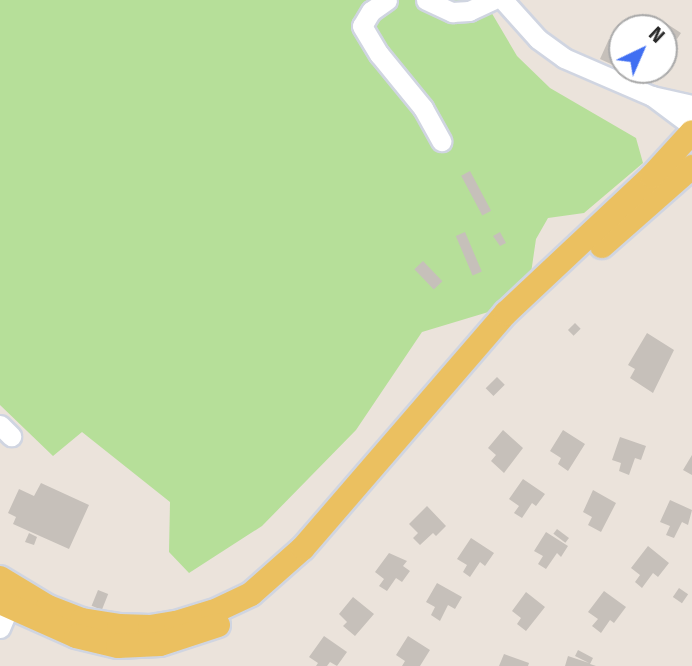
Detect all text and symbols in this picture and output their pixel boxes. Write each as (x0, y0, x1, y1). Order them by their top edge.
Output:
north arrow (608, 14, 678, 84)
text: N (644, 22, 669, 48)

